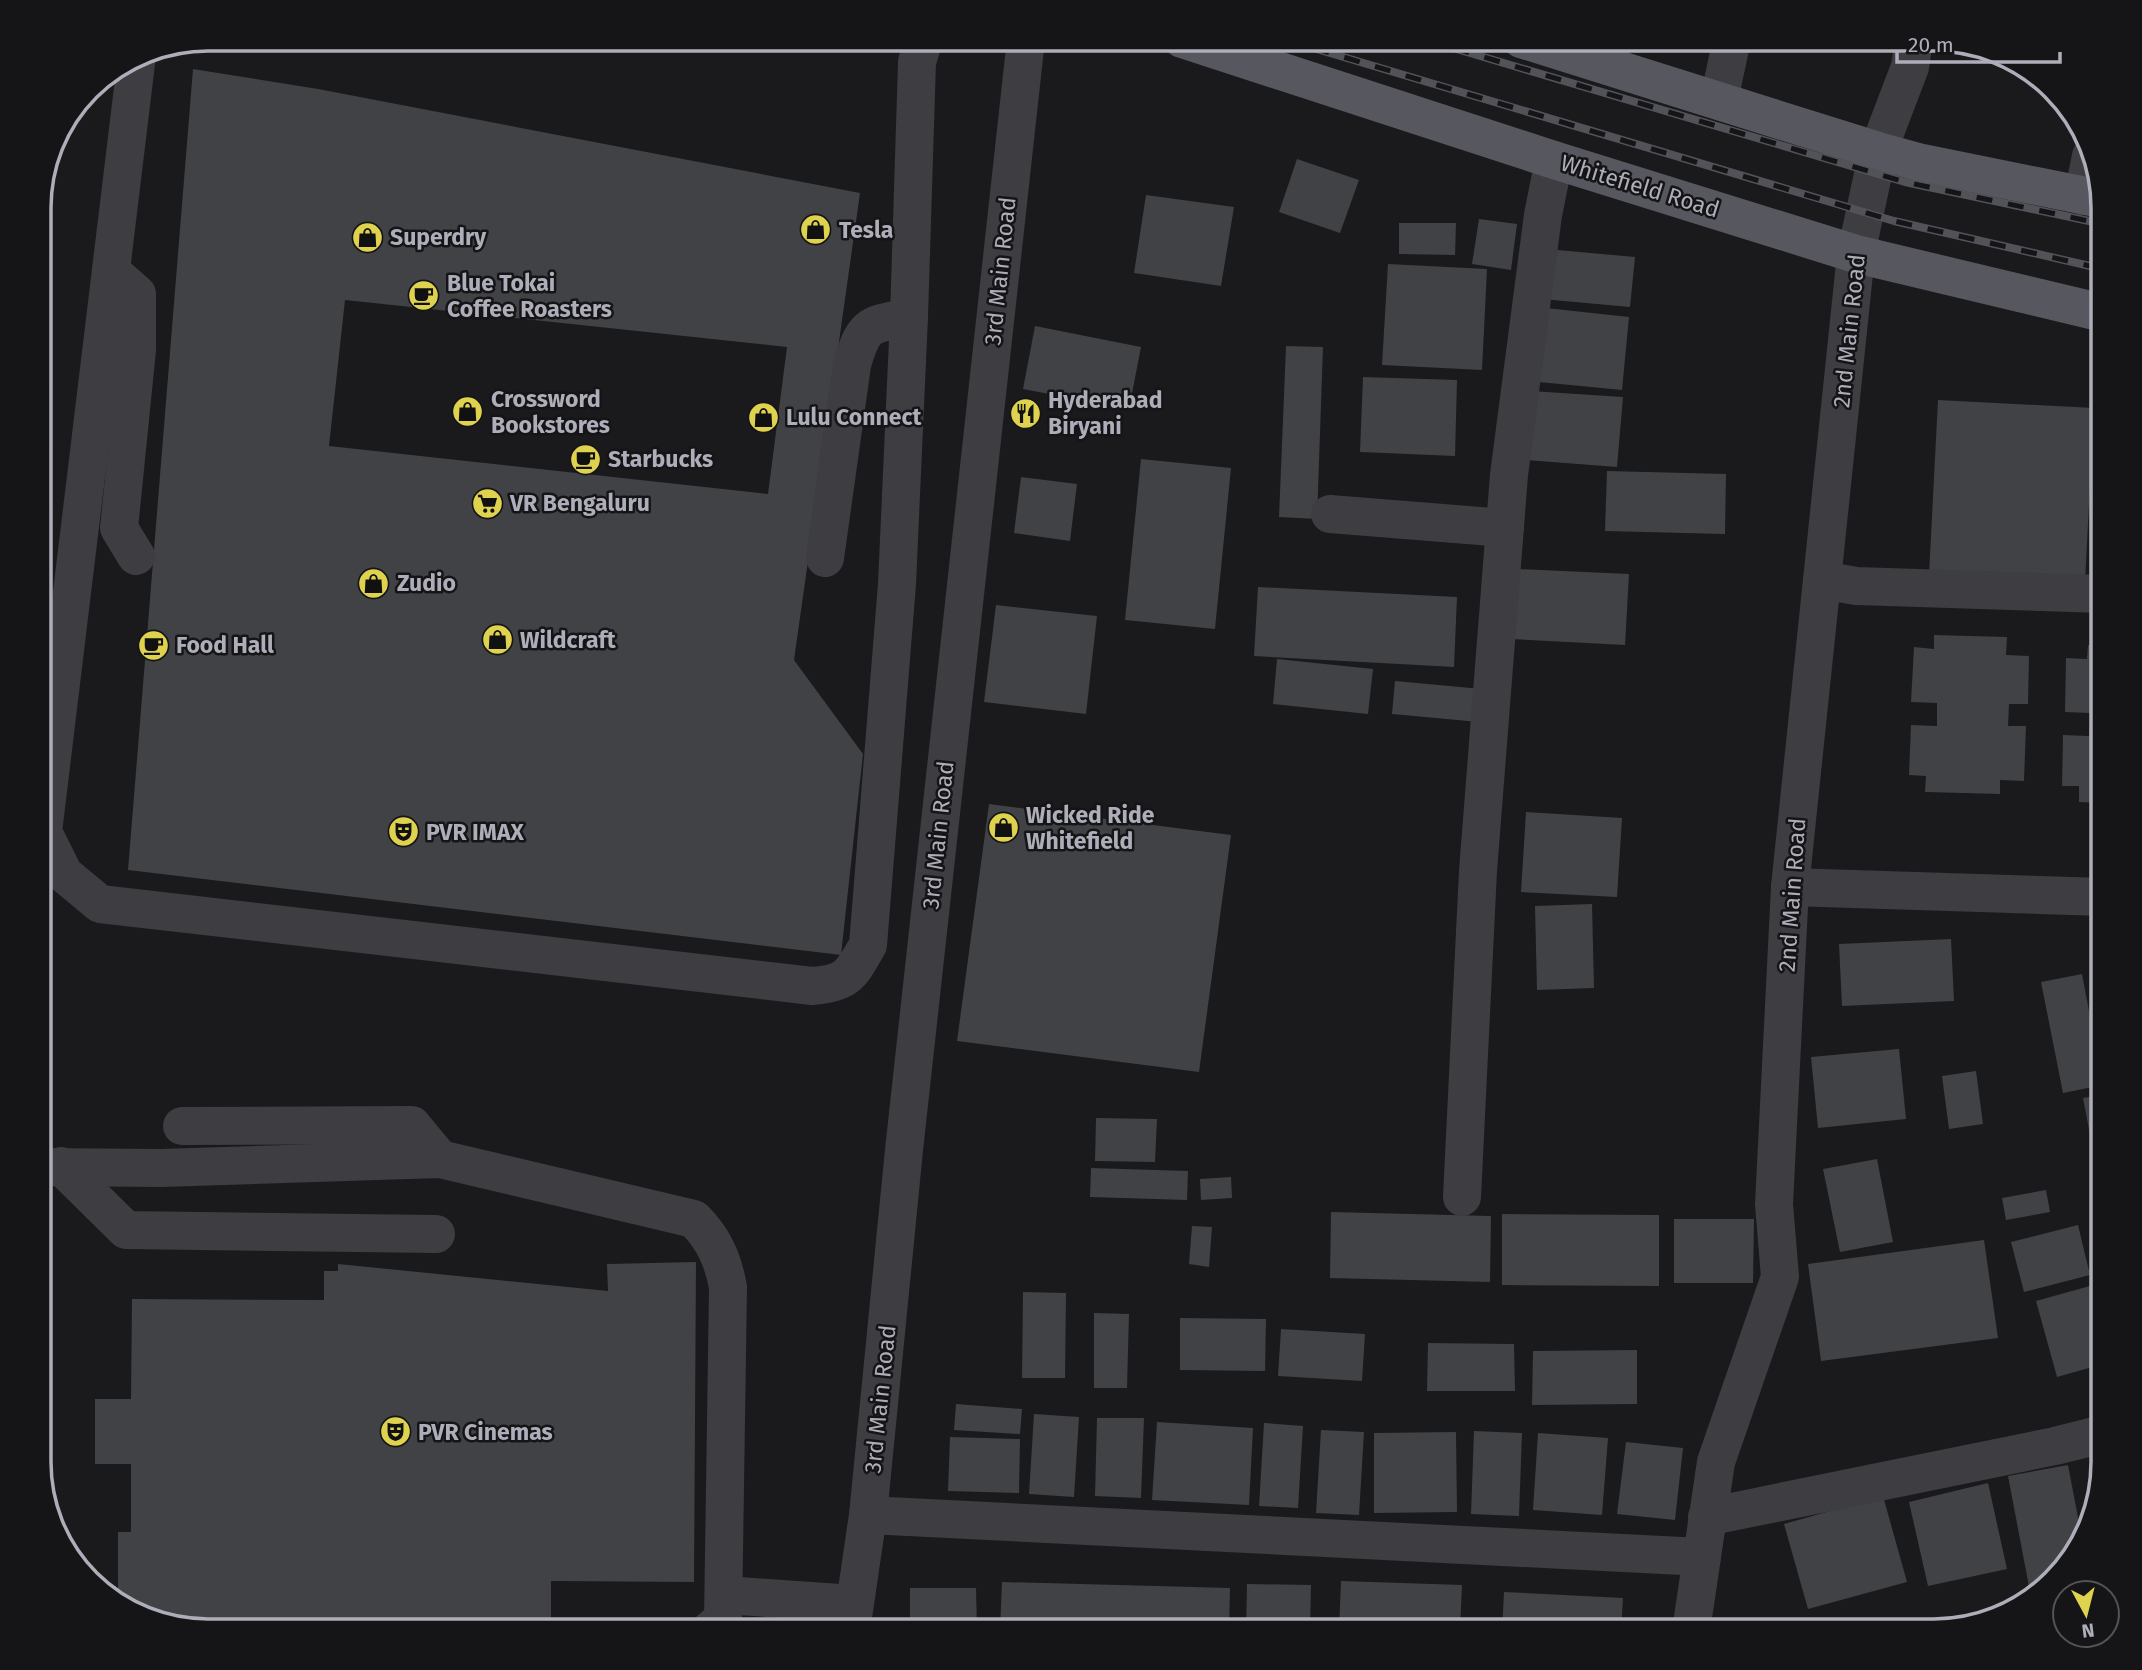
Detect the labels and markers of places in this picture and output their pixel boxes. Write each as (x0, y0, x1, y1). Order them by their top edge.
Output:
shop icon: Tesla (799, 213, 833, 247)
place label: Tesla (839, 216, 893, 244)
shop icon: Superdry (350, 220, 384, 254)
place label: Superdry (390, 223, 487, 251)
place label: Blue Tokai Coffee Roasters (447, 269, 612, 323)
cafe icon: Blue Tokai Coffee Roasters (407, 279, 441, 313)
place label: Crossword Bookstores (491, 385, 610, 439)
place label: Hyderabad Biryani (1048, 386, 1162, 440)
shop icon: Crossword Bookstores (451, 395, 485, 429)
restaurant icon: Hyderabad Biryani (1008, 396, 1042, 430)
shop icon: Lulu Connect (746, 400, 780, 434)
place label: Lulu Connect (786, 403, 923, 431)
cafe icon: Starbucks (568, 442, 602, 476)
place label: Starbucks (608, 445, 713, 473)
supermarket icon: VR Bengaluru (470, 486, 504, 520)
place label: VR Bengaluru (509, 489, 650, 517)
shop icon: Zudio (357, 566, 391, 600)
place label: Zudio (397, 569, 456, 597)
shop icon: Wildcraft (480, 623, 514, 657)
place label: Wildcraft (520, 626, 617, 654)
cafe icon: Food Hall (136, 628, 170, 662)
place label: Food Hall (176, 631, 274, 659)
place label: Wicked Ride Whitefield (1026, 801, 1155, 855)
shop icon: Wicked Ride Whitefield (986, 811, 1020, 845)
theatre icon: PVR IMAX (386, 815, 420, 849)
place label: PVR IMAX (426, 818, 524, 846)
theatre icon: PVR Cinemas (378, 1415, 412, 1449)
place label: PVR Cinemas (418, 1418, 553, 1446)

